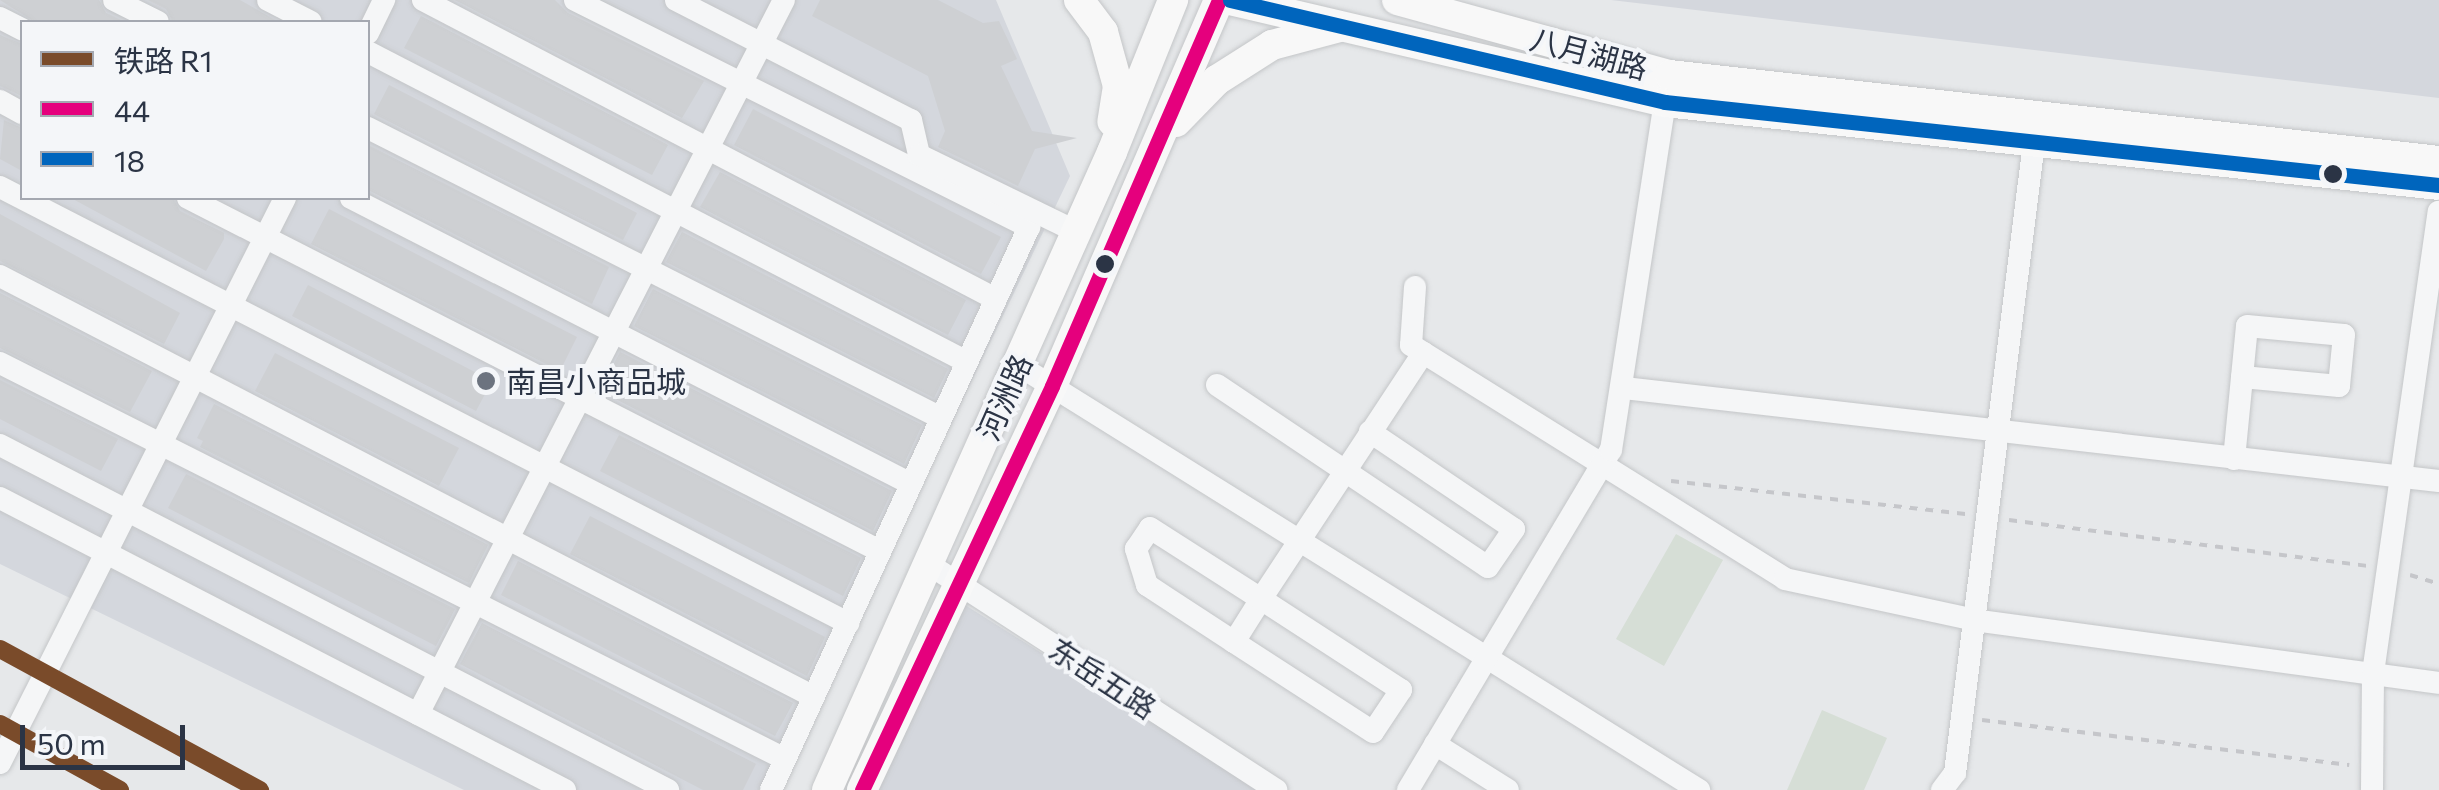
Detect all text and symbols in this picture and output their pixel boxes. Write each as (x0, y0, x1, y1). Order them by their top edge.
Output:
legend (20, 20, 370, 200)
street label: 八月湖路 (1526, 20, 1652, 86)
text: 铁路 R1 (114, 41, 213, 78)
text: 44 (114, 91, 150, 128)
text: 18 (114, 141, 145, 178)
unlabelled marker (2323, 164, 2343, 184)
unlabelled marker (1095, 254, 1115, 274)
street label: 河洲路 (969, 349, 1039, 445)
place label: 南昌小商品城 (506, 363, 686, 399)
marker: 南昌小商品城 (475, 370, 497, 392)
street label: 东岳五路 (1043, 630, 1163, 726)
scale bar (25, 705, 190, 767)
text: 50 m (37, 724, 106, 761)

